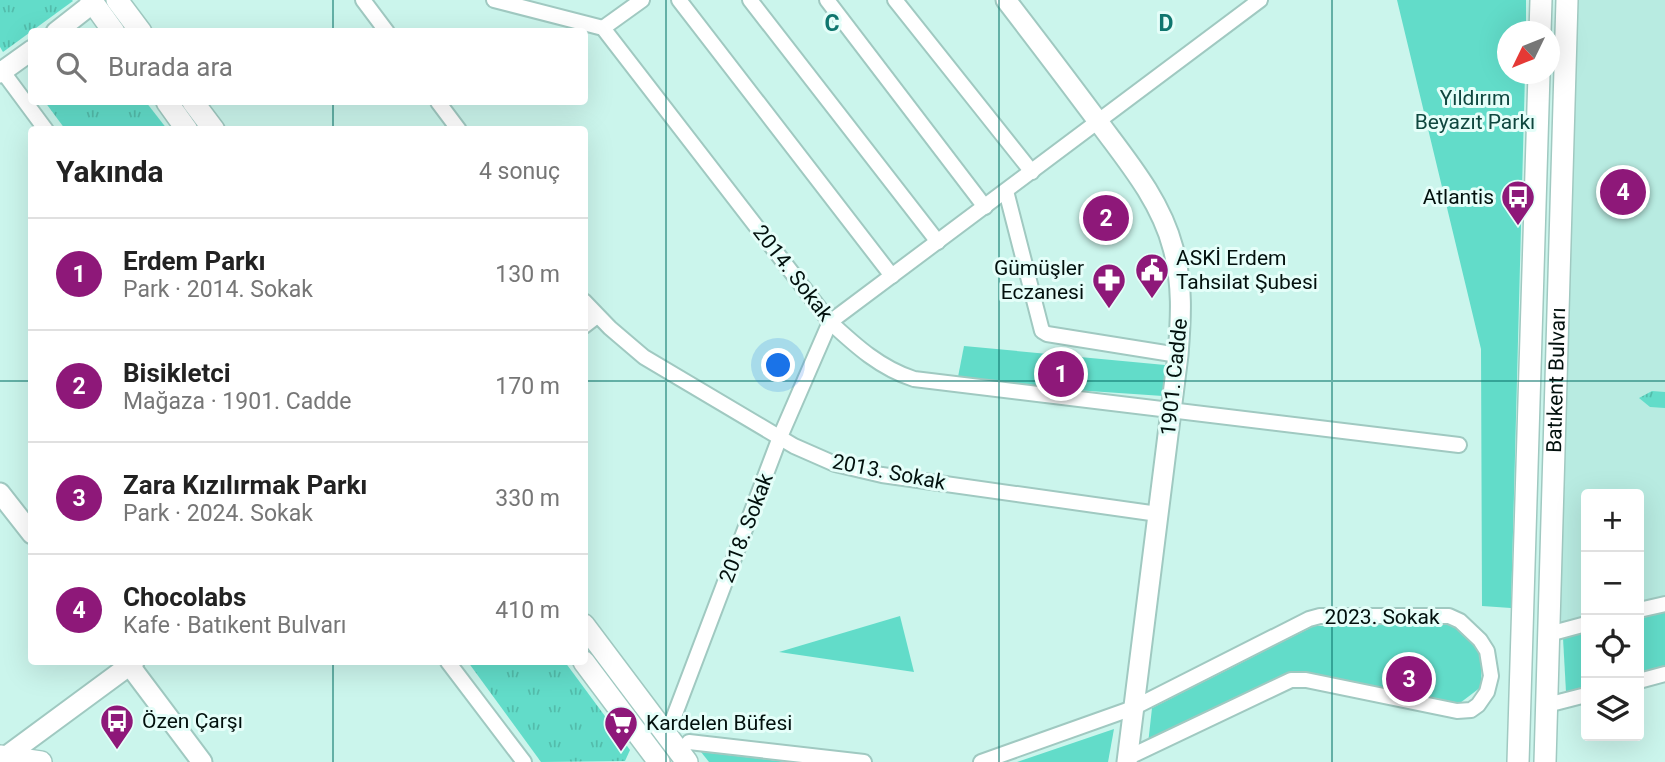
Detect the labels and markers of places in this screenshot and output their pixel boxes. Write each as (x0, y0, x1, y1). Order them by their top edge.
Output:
pin: 4 (1600, 166, 1646, 218)
bus stop icon: Atlantis (1499, 178, 1537, 227)
place label: Atlantis (1423, 185, 1494, 209)
pin: 2 (1083, 192, 1129, 244)
place label: ASKİ Erdem Tahsilat Şubesi (1176, 246, 1318, 294)
public building icon: ASKİ Erdem Tahsilat Şubesi (1133, 251, 1171, 300)
place label: Gümüşler Eczanesi (994, 256, 1084, 304)
pharmacy icon: Gümüşler Eczanesi (1090, 261, 1128, 310)
pin: 1 (1038, 348, 1084, 400)
pin: 3 (1386, 653, 1432, 705)
bus stop icon: Özen Çarşı (98, 702, 136, 751)
supermarket icon: Kardelen Büfesi (602, 704, 640, 753)
place label: Özen Çarşı (142, 709, 243, 733)
place label: Kardelen Büfesi (646, 711, 792, 735)

